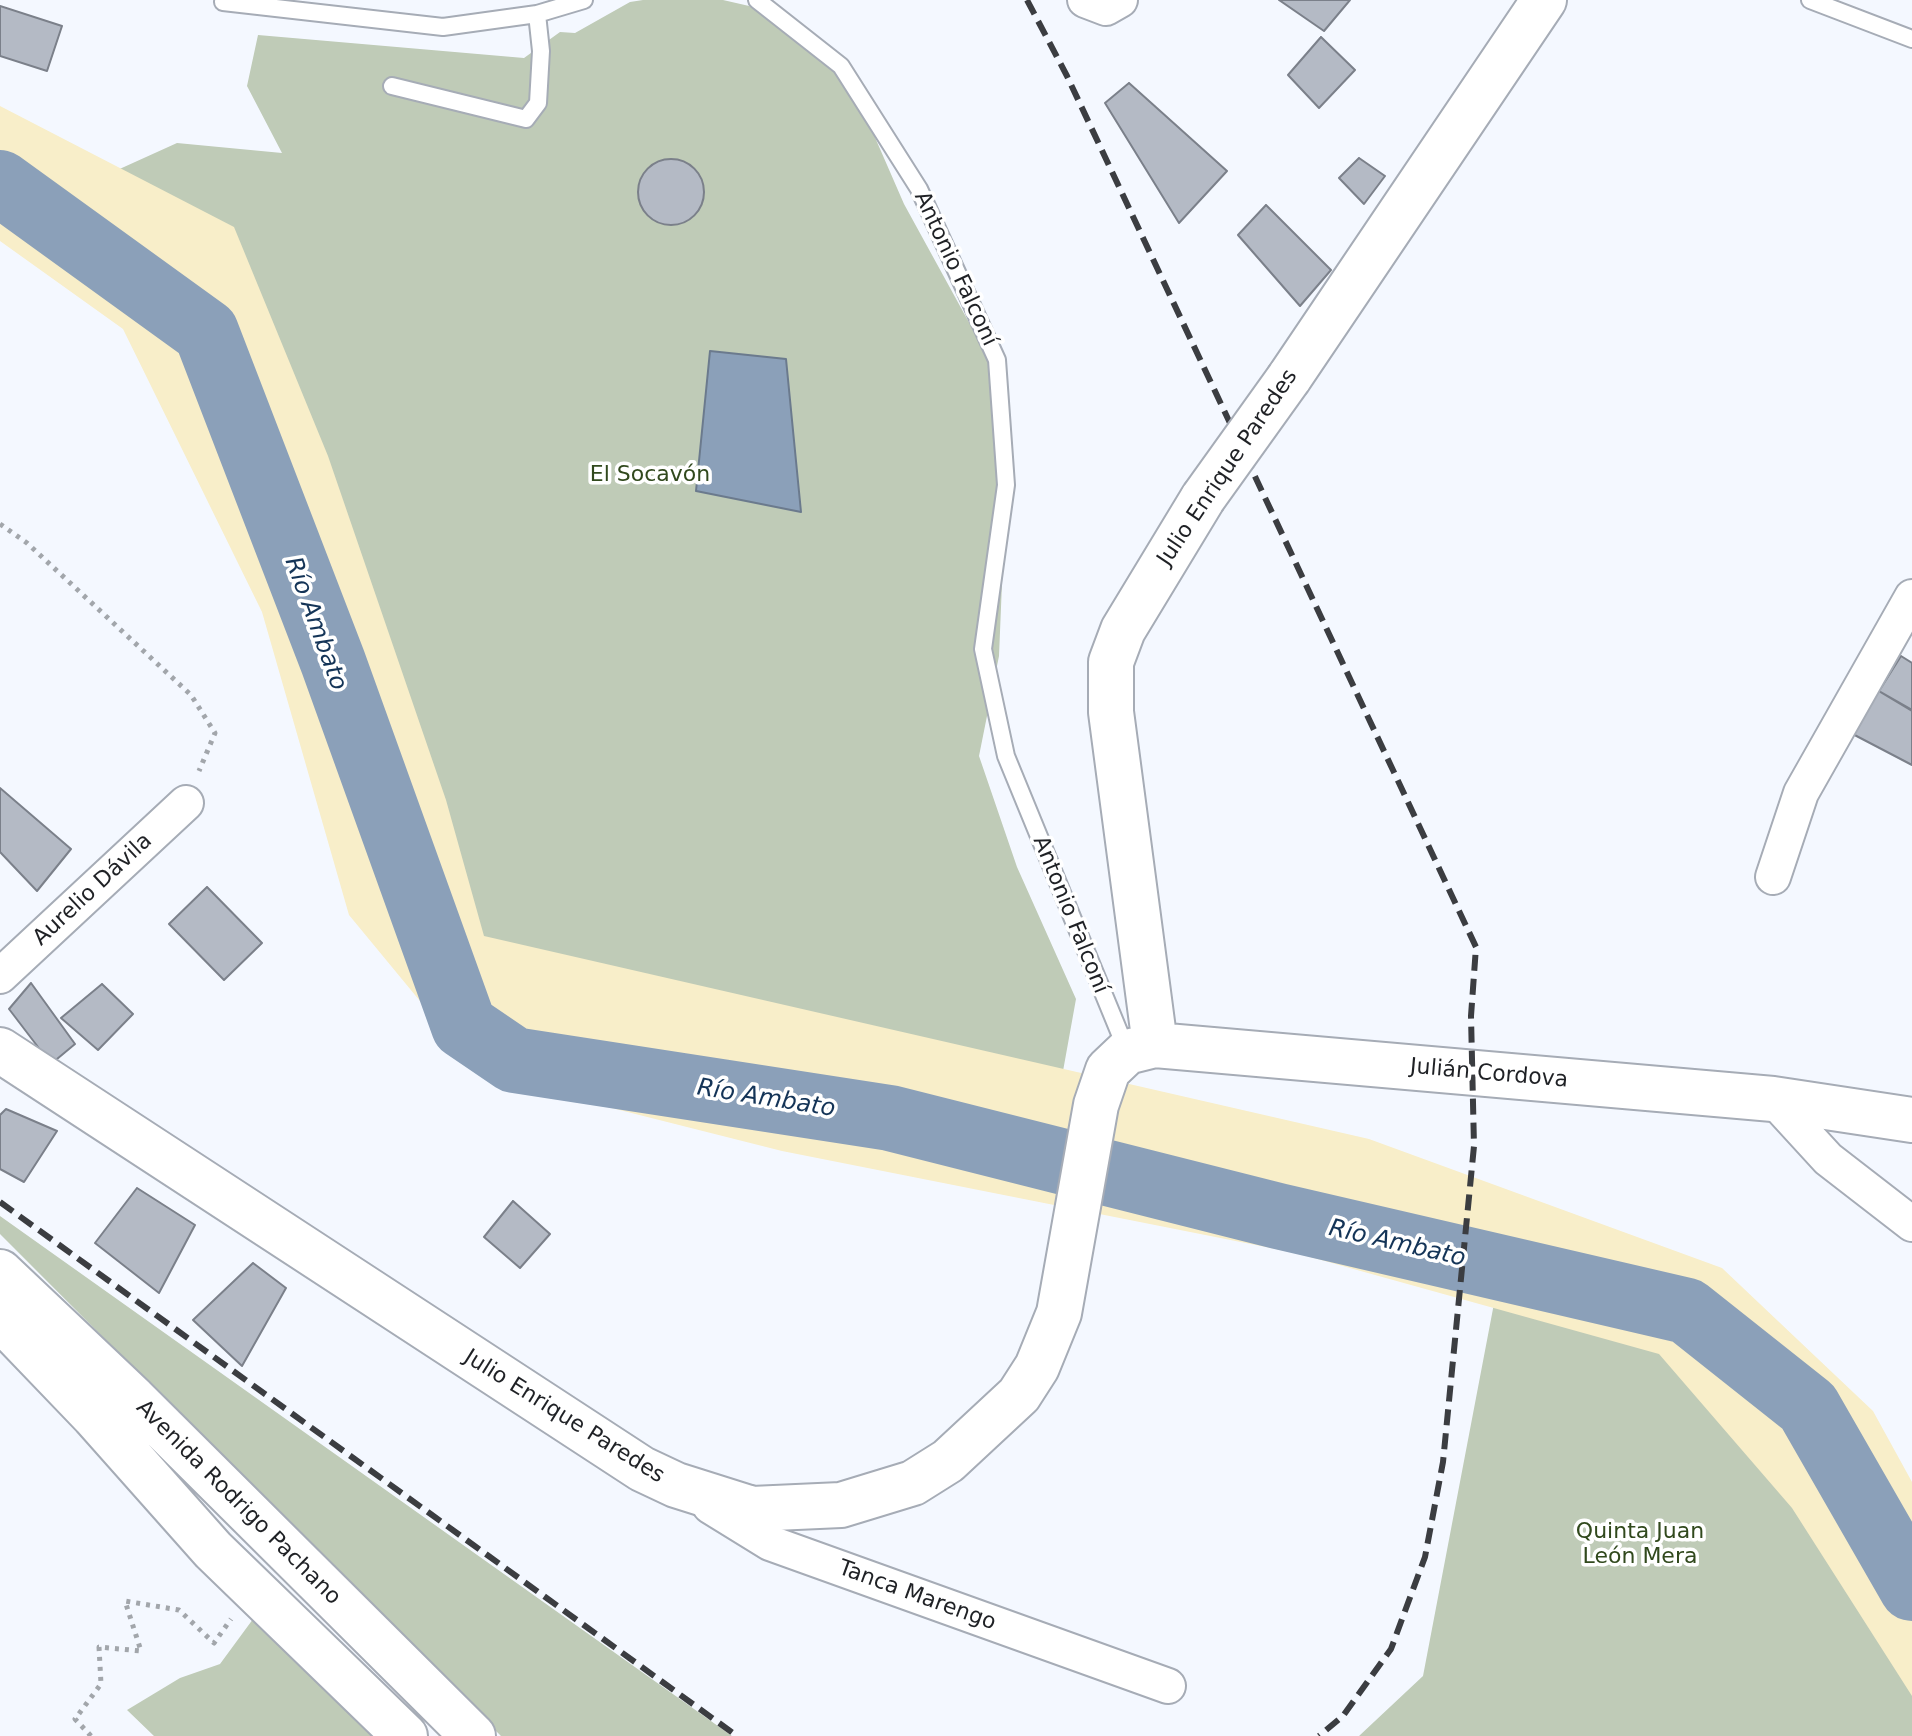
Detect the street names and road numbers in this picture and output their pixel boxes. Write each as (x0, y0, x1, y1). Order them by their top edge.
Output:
street label: Antonio Falconí (908, 188, 1002, 350)
street label: Julio Enrique Paredes (1152, 365, 1304, 571)
street label: Aurelio Dávila (28, 828, 158, 952)
street label: Antonio Falconí (1026, 832, 1114, 998)
street label: Julián Cordova (1409, 1054, 1569, 1094)
street label: Julio Enrique Paredes (459, 1345, 669, 1489)
street label: Avenida Rodrigo Pachano (130, 1395, 346, 1611)
street label: Tanca Marengo (835, 1555, 999, 1637)

